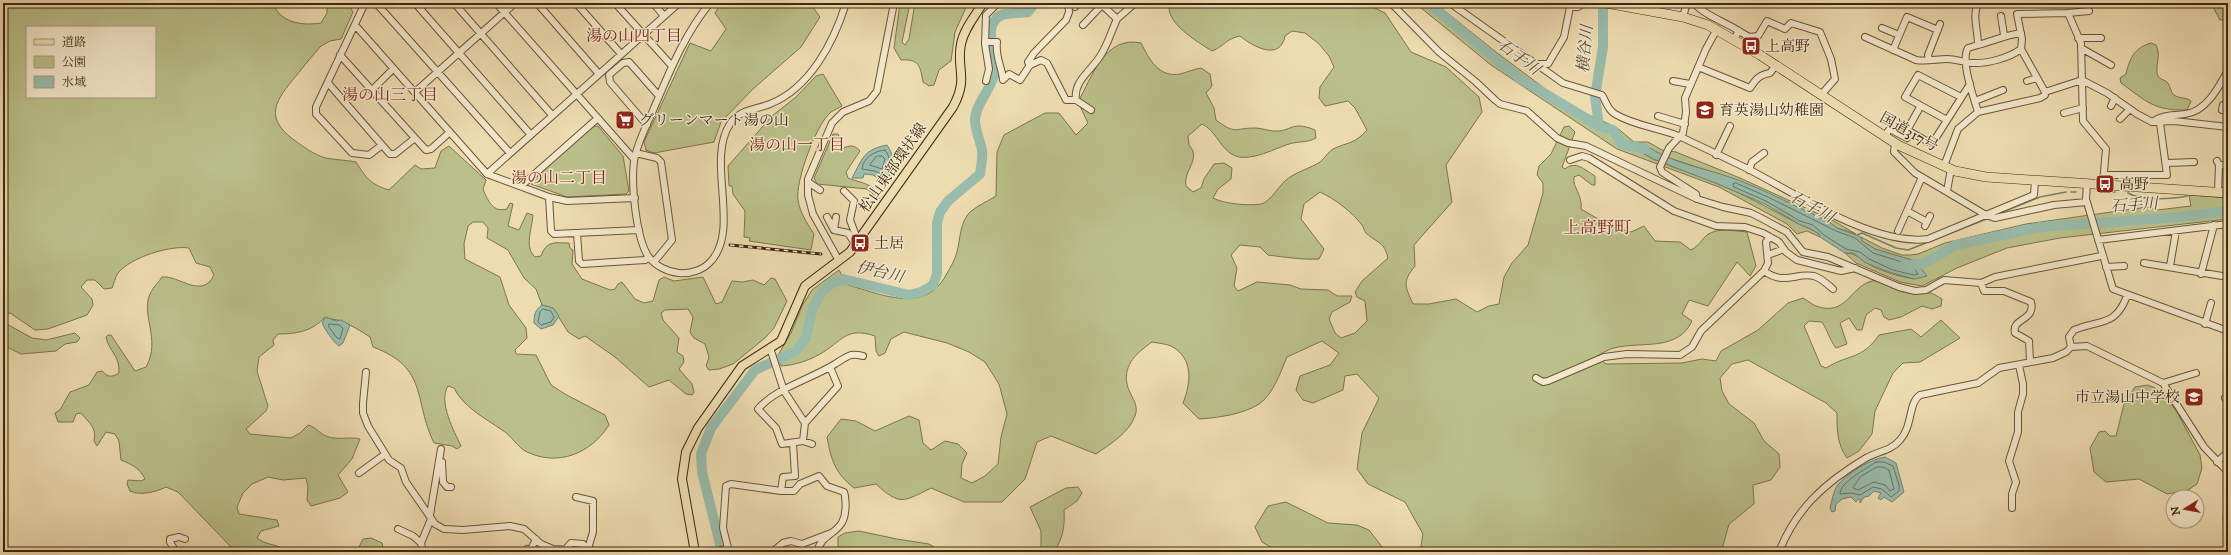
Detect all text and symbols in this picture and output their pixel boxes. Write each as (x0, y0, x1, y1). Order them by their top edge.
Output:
water label: 横谷川 (1573, 22, 1597, 74)
legend (26, 26, 156, 98)
district label: 湯の山四丁目 (586, 26, 682, 46)
text: 道路 (62, 35, 86, 50)
water label: 石手川 (1494, 35, 1546, 81)
bus stop icon: 上高野 (1740, 35, 1762, 57)
place label: 上高野 (1765, 37, 1810, 56)
text: 公園 (62, 55, 86, 70)
text: 水域 (62, 75, 86, 90)
district label: 湯の山三丁目 (342, 85, 438, 105)
school or university icon: 育英湯山幼稚園 (1694, 99, 1716, 121)
place label: 育英湯山幼稚園 (1719, 101, 1824, 120)
street label: 国道317号 (1876, 108, 1942, 156)
supermarket icon: グリーンマート湯の山 (614, 109, 636, 131)
place label: グリーンマート湯の山 (639, 111, 789, 130)
street label: 松山東部環状線 (855, 120, 931, 216)
district label: 湯の山一丁目 (749, 135, 845, 155)
district label: 湯の山二丁目 (511, 168, 607, 188)
bus stop icon: 高野 (2094, 173, 2116, 195)
place label: 高野 (2119, 175, 2149, 194)
water label: 石手川 (1786, 187, 1840, 228)
water label: 石手川 (2109, 193, 2161, 217)
district label: 上高野町 (1563, 217, 1631, 239)
bus stop icon: 土居 (849, 232, 871, 254)
place label: 土居 (874, 234, 904, 253)
water label: 伊台川 (854, 257, 908, 288)
school or university icon: 市立湯山中学校 (2183, 386, 2205, 408)
place label: 市立湯山中学校 (2075, 388, 2180, 407)
north arrow (2165, 489, 2205, 529)
text: N (2168, 505, 2184, 516)

